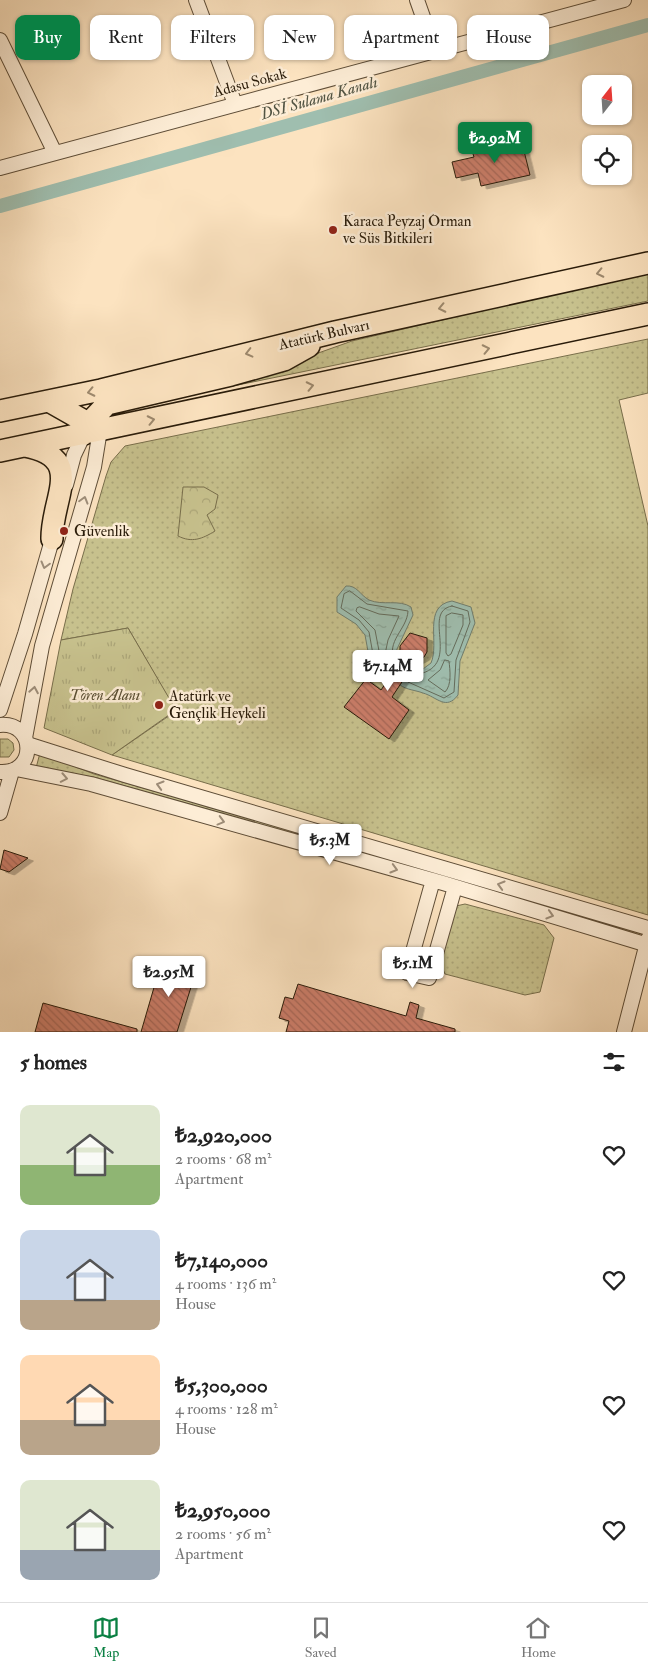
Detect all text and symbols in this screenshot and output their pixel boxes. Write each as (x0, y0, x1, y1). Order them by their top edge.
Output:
chip: Buy (15, 15, 80, 60)
chip: Rent (90, 15, 161, 60)
chip: Filters (171, 15, 254, 60)
chip: New (264, 15, 334, 60)
chip: Apartment (344, 15, 457, 60)
chip: House (467, 15, 549, 60)
street label: Adasu Sokak (210, 64, 289, 102)
water label: DSİ Sulama Kanalı (257, 72, 380, 125)
north arrow (582, 75, 632, 125)
map controls (582, 75, 632, 185)
pin: ₺2.92M (454, 121, 536, 164)
text: ₺2.92M (469, 128, 521, 148)
button: locate (582, 135, 632, 185)
place label: Karaca Peyzaj Orman ve Süs Bitkileri (342, 212, 472, 248)
marker: Karaca Peyzaj Orman ve Süs Bitkileri (327, 224, 339, 236)
one-way arrow (596, 268, 605, 278)
one-way arrow (437, 303, 446, 313)
street label: Atatürk Bulvarı (276, 315, 371, 355)
one-way arrow (481, 344, 490, 355)
one-way arrow (245, 347, 254, 358)
one-way arrow (305, 381, 314, 392)
one-way arrow (87, 386, 96, 396)
one-way arrow (146, 415, 155, 426)
one-way arrow (79, 496, 89, 504)
place label: Güvenlik (74, 522, 130, 541)
marker: Güvenlik (58, 525, 70, 537)
one-way arrow (40, 560, 51, 569)
pin: ₺7.14M (347, 650, 429, 692)
text: ₺7.14M (363, 656, 413, 676)
one-way arrow (28, 686, 38, 695)
park label: Tören Alanı (70, 686, 140, 705)
place label: Atatürk ve Gençlik Heykeli (168, 687, 266, 723)
marker: Atatürk ve Gençlik Heykeli (153, 699, 165, 711)
one-way arrow (59, 773, 68, 783)
one-way arrow (156, 781, 164, 791)
one-way arrow (216, 815, 225, 826)
pin: ₺5.3M (295, 824, 365, 866)
text: ₺5.3M (310, 830, 350, 850)
one-way arrow (389, 864, 398, 874)
one-way arrow (497, 880, 505, 890)
one-way arrow (545, 909, 553, 919)
pin: ₺5.1M (378, 946, 448, 989)
text: ₺5.1M (393, 953, 433, 973)
pin: ₺2.95M (128, 956, 210, 998)
text: ₺2.95M (143, 962, 195, 982)
icon: filters (600, 1048, 628, 1076)
text: 5 homes (20, 1049, 87, 1076)
text: ₺2,920,000 (175, 1122, 272, 1149)
icon: home (60, 1125, 120, 1185)
icon: heart (600, 1141, 628, 1169)
text: 2 rooms · 68 m² (175, 1149, 271, 1169)
text: Apartment (175, 1169, 243, 1189)
text: ₺7,140,000 (175, 1247, 268, 1274)
icon: home (60, 1250, 120, 1310)
icon: heart (600, 1266, 628, 1294)
text: 4 rooms · 136 m² (175, 1274, 276, 1294)
text: House (175, 1294, 216, 1314)
text: ₺5,300,000 (175, 1372, 268, 1399)
icon: home (60, 1375, 120, 1435)
icon: heart (600, 1391, 628, 1419)
text: 4 rooms · 128 m² (175, 1399, 278, 1419)
text: House (175, 1419, 216, 1439)
text: ₺2,950,000 (175, 1497, 271, 1524)
icon: home (60, 1500, 120, 1560)
icon: heart (600, 1516, 628, 1544)
text: 2 rooms · 56 m² (175, 1524, 271, 1544)
text: Apartment (175, 1544, 243, 1564)
tab: Map (92, 1614, 120, 1661)
tab: Saved (305, 1614, 337, 1661)
tab: Home (521, 1614, 556, 1661)

